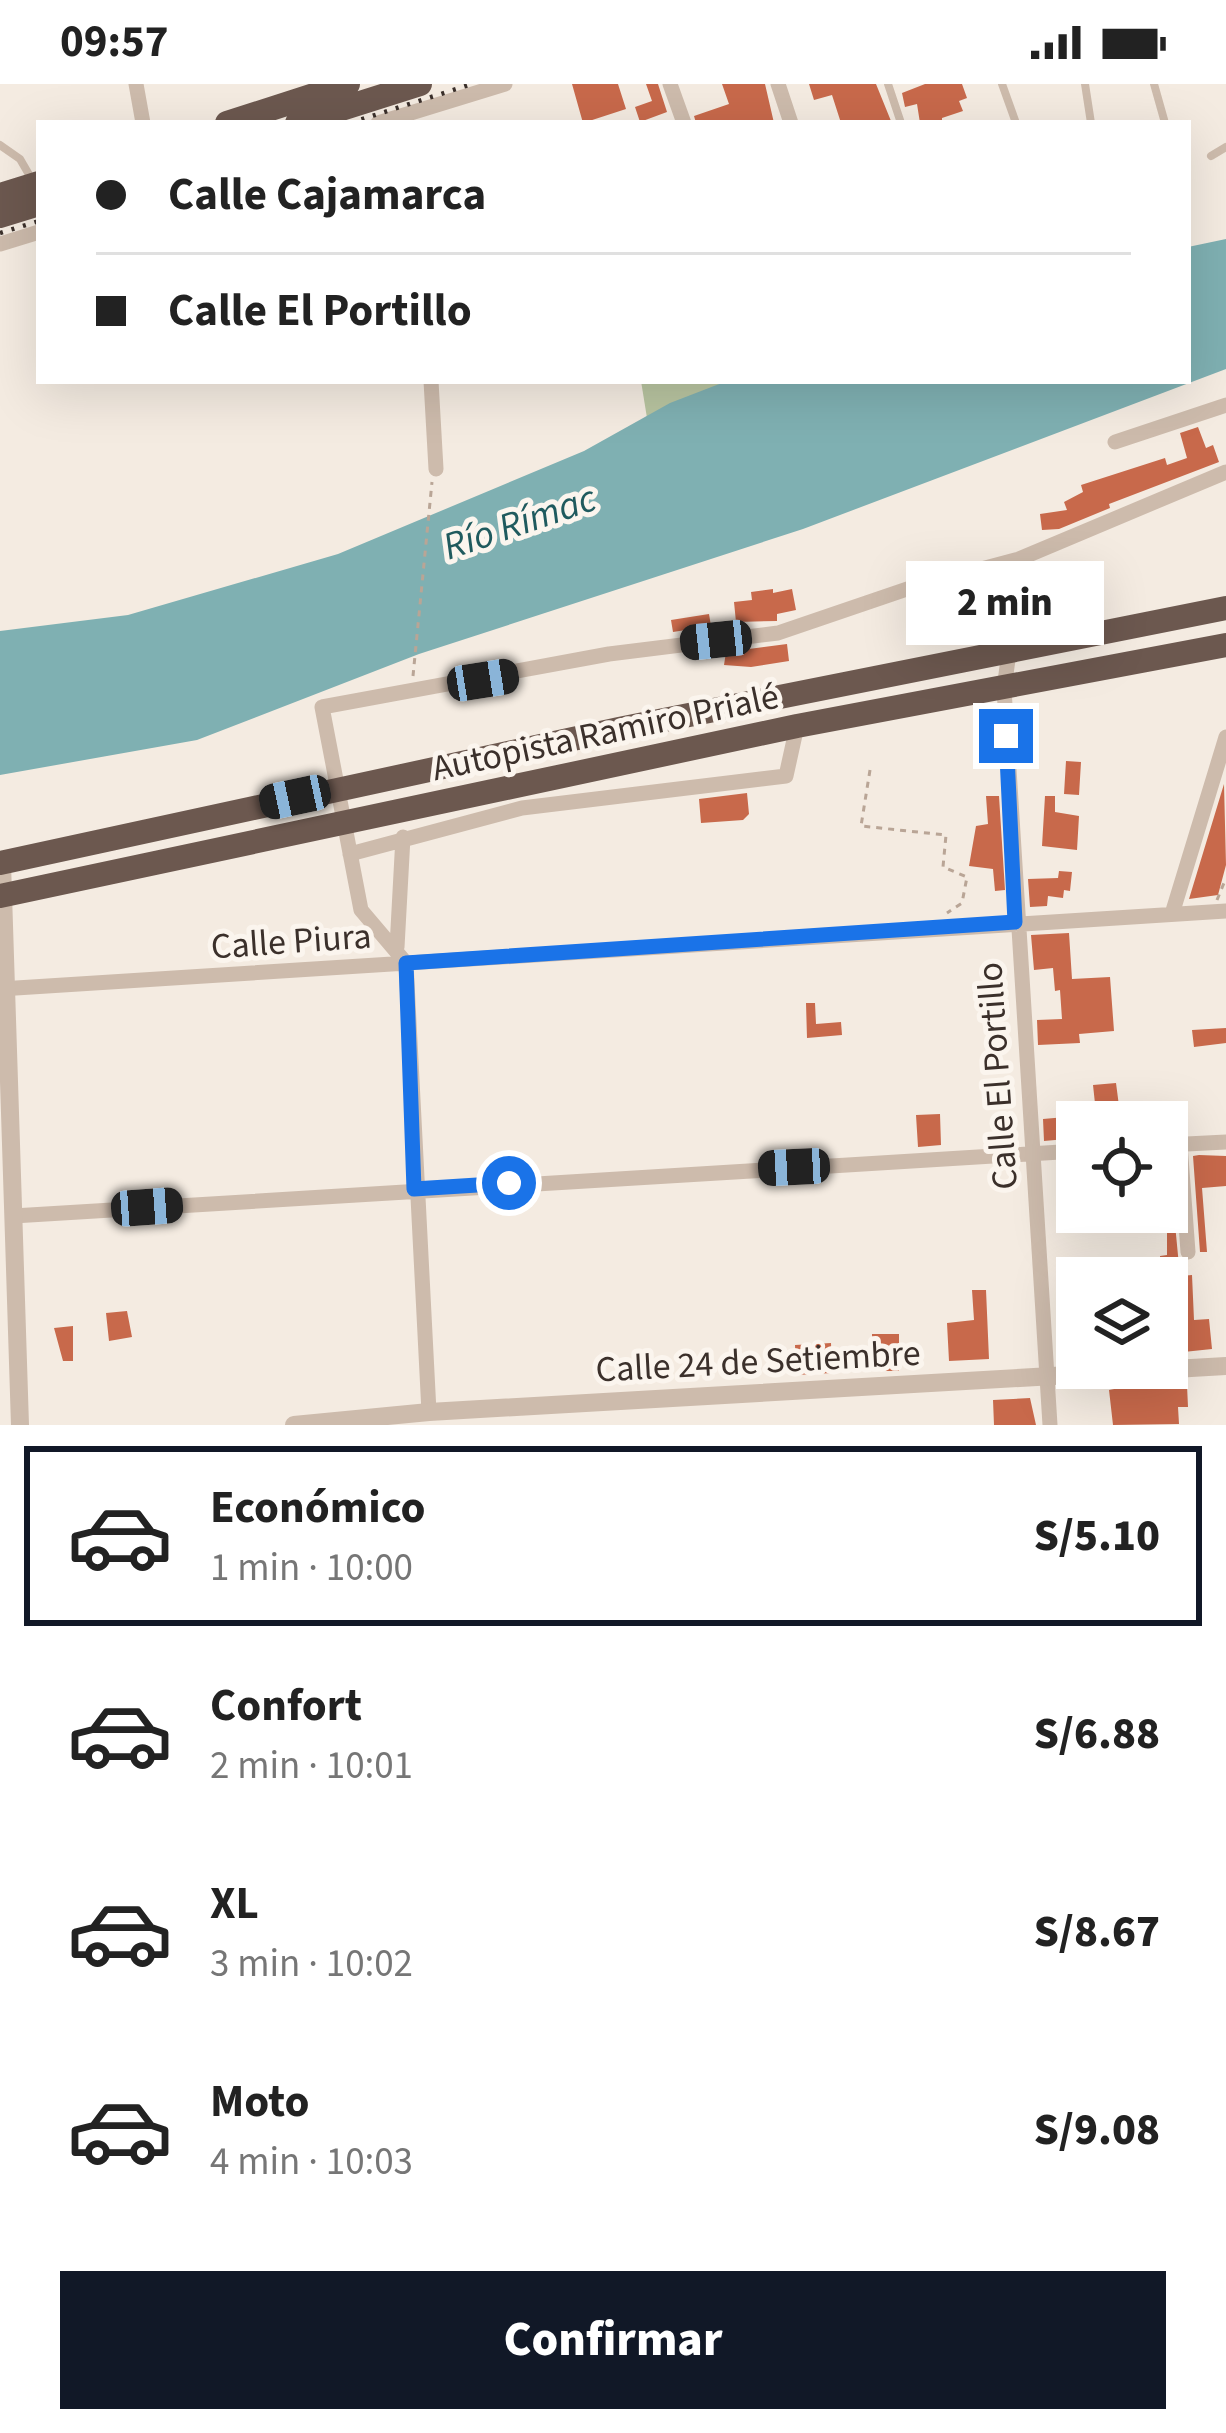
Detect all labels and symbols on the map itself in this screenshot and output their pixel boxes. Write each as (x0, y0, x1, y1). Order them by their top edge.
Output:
water label: Río Rímac (436, 471, 604, 575)
callout: 2 min (907, 562, 1105, 646)
car (678, 618, 754, 662)
car (445, 657, 521, 703)
street label: Autopista Ramiro Prialé (427, 671, 783, 794)
route end (979, 709, 1033, 763)
car (256, 772, 334, 822)
street label: Calle Piura (209, 910, 373, 973)
street label: Calle El Portillo (964, 960, 1031, 1191)
car (757, 1147, 831, 1187)
route start (482, 1156, 536, 1210)
car (110, 1187, 184, 1227)
street label: Calle 24 de Setiembre (594, 1328, 922, 1395)

